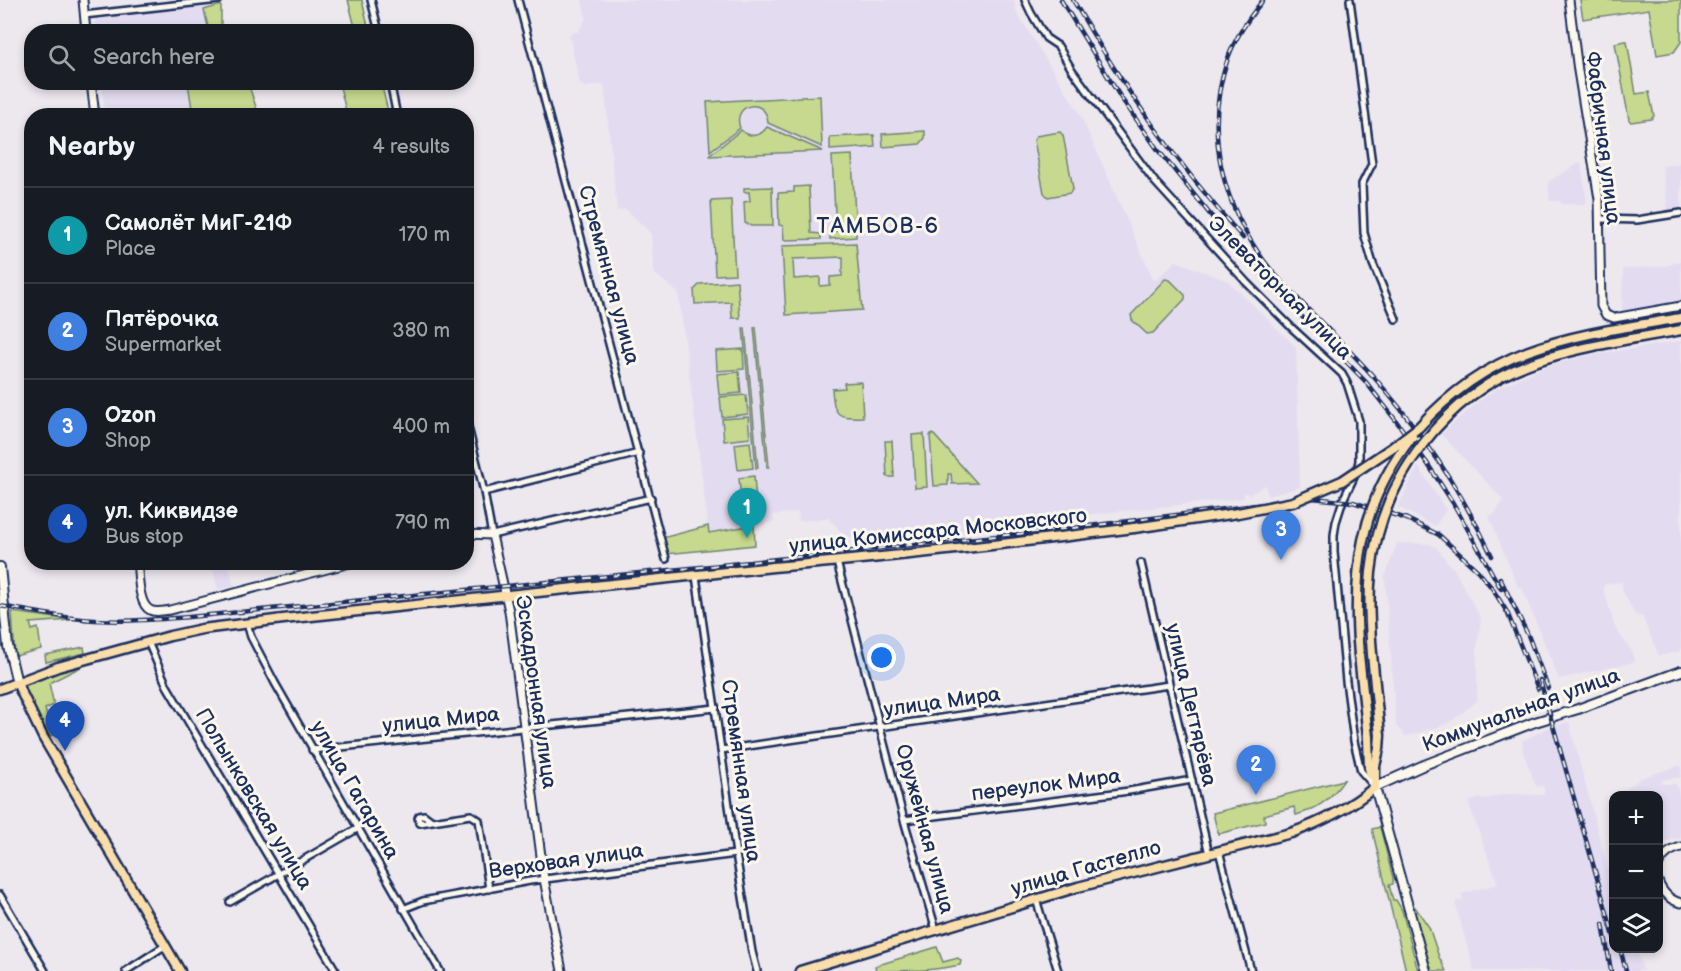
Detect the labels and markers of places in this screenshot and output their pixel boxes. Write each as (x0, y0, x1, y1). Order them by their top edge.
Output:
pin: 1 (728, 488, 766, 538)
pin: 3 (1262, 510, 1300, 560)
pin: 4 (46, 702, 84, 751)
pin: 2 (1236, 746, 1276, 795)

